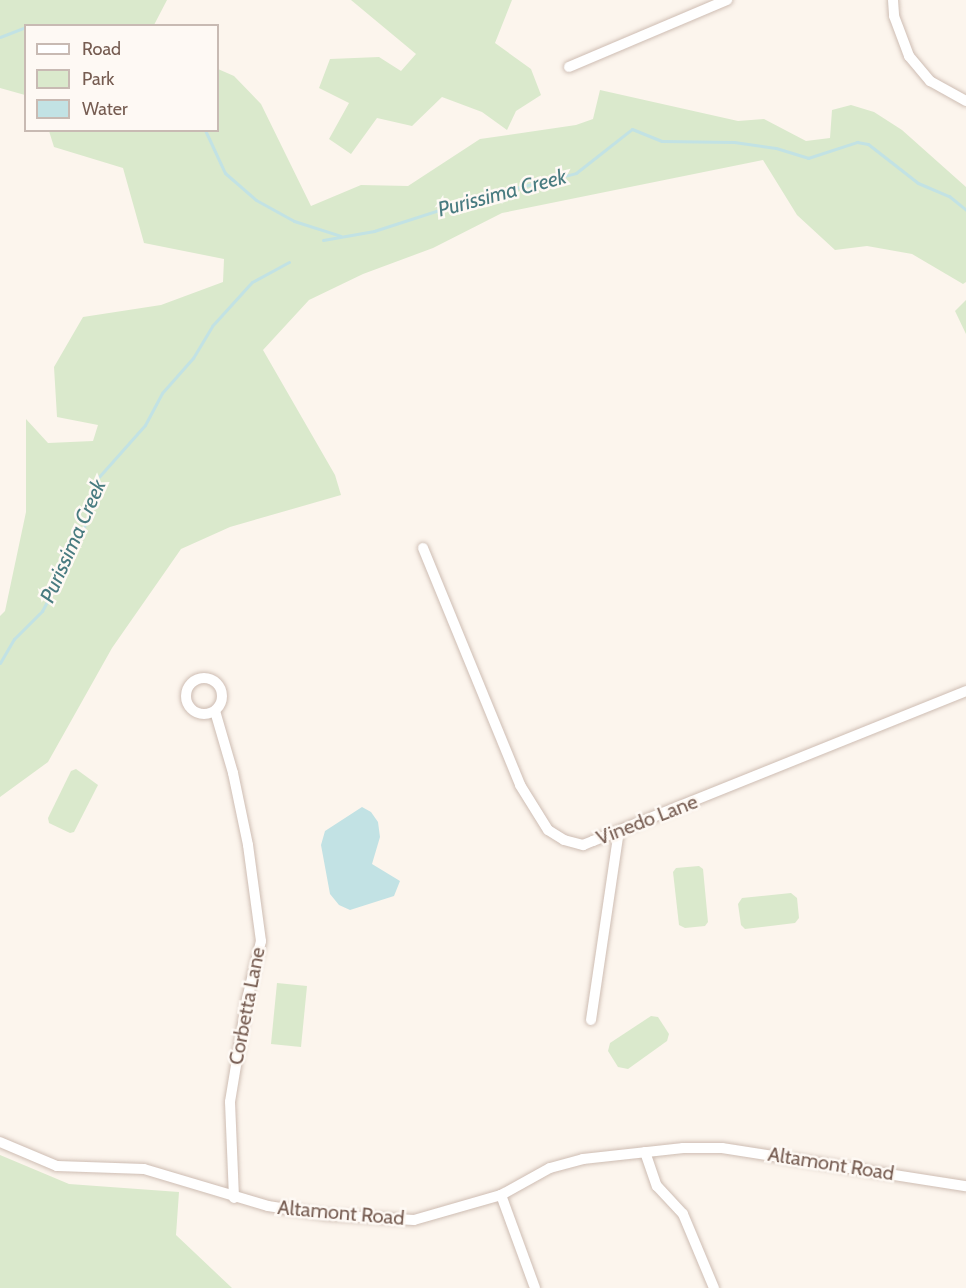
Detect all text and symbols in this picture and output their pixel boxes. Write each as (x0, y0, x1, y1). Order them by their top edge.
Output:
legend (24, 24, 219, 132)
text: Road (82, 38, 121, 60)
text: Park (82, 68, 114, 90)
text: Water (82, 98, 128, 120)
water label: Purissima Creek (435, 164, 569, 222)
water label: Purissima Creek (35, 475, 111, 607)
street label: Vinedo Lane (593, 790, 701, 850)
street label: Corbetta Lane (224, 945, 270, 1067)
street label: Altamont Road (766, 1142, 896, 1186)
street label: Altamont Road (277, 1195, 405, 1231)

